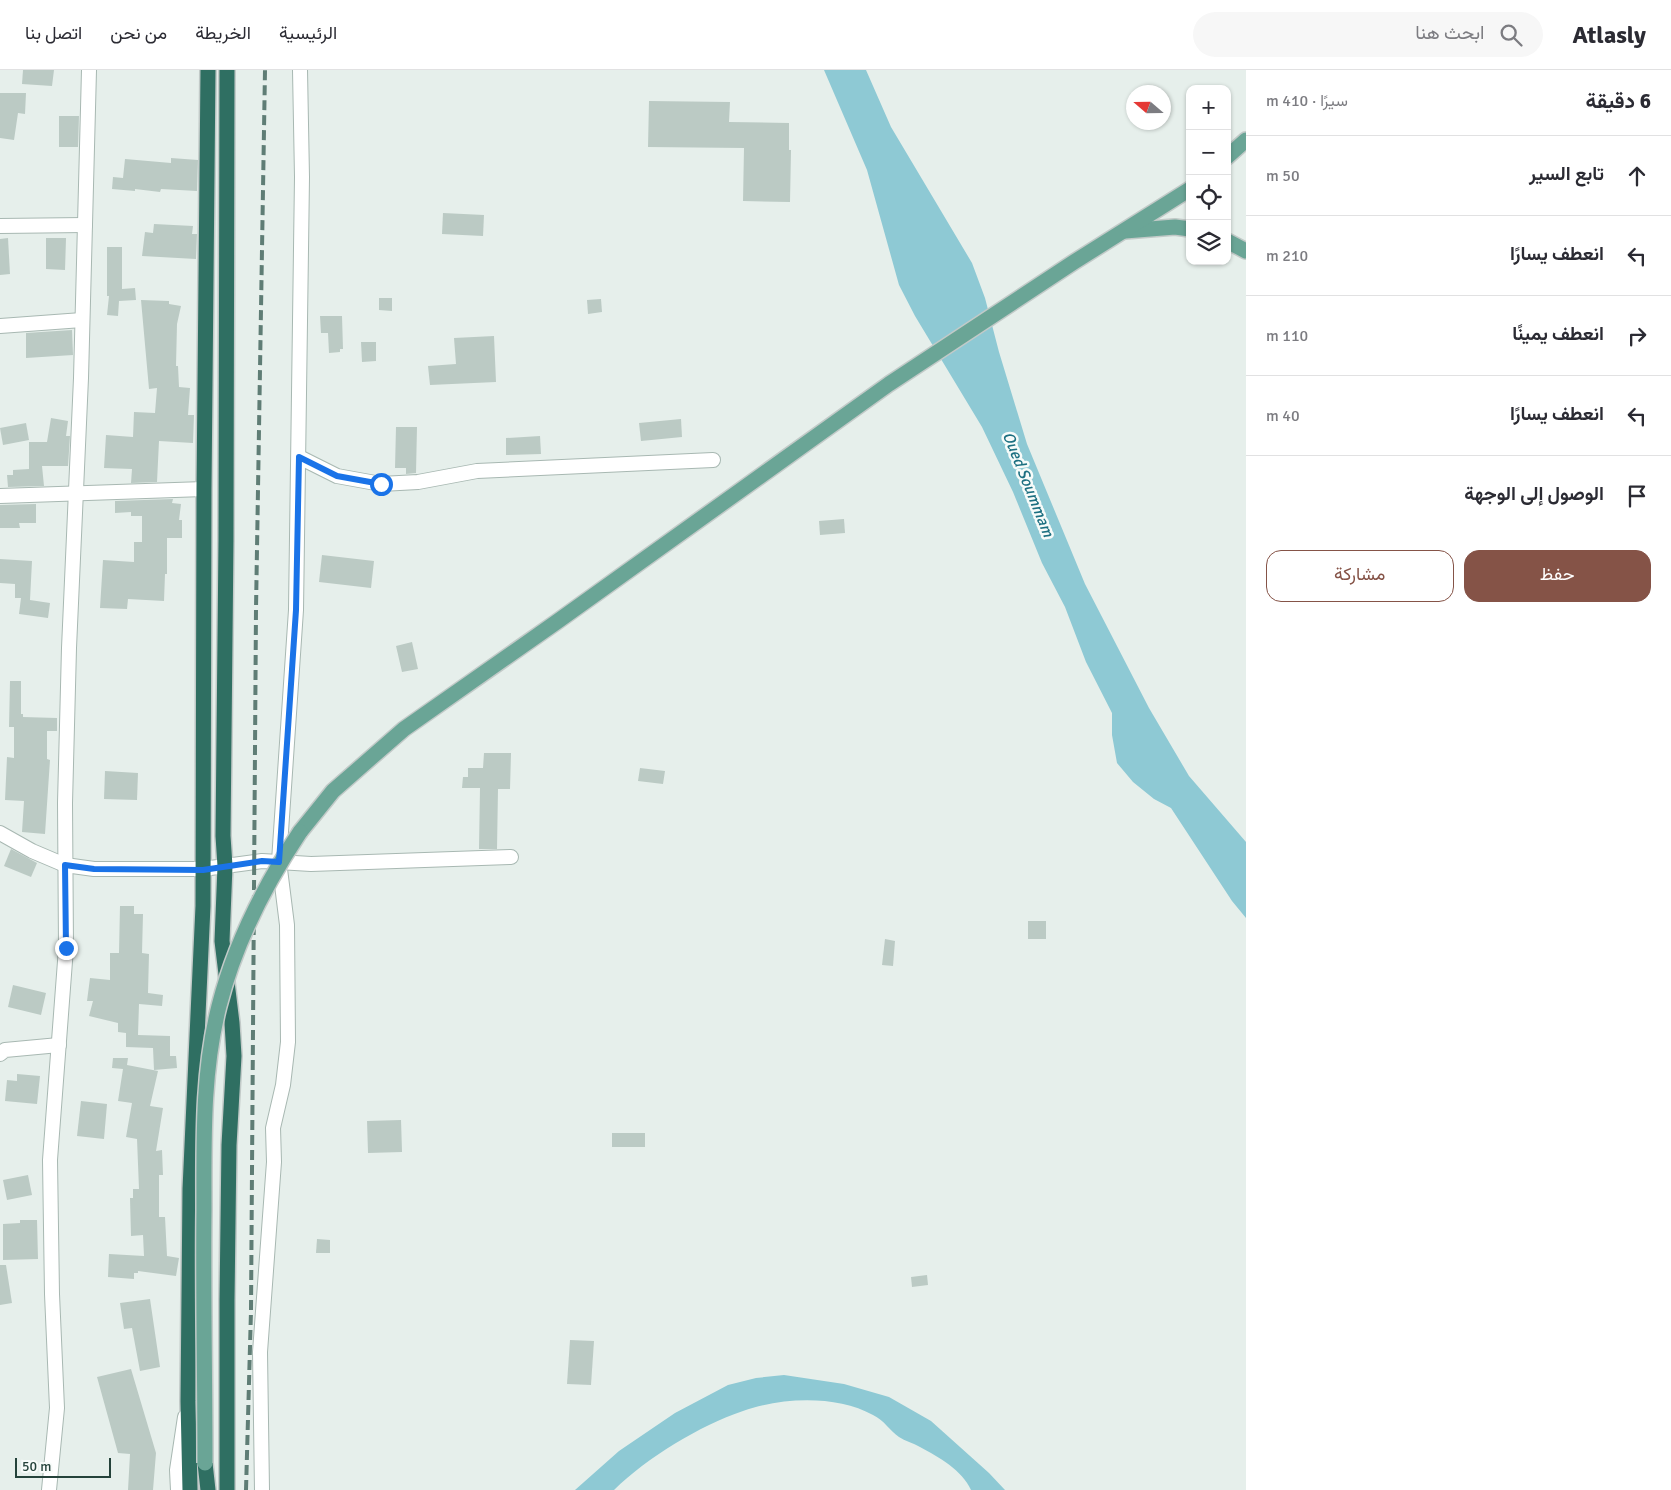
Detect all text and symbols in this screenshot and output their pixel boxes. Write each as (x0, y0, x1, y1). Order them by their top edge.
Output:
search box (1193, 12, 1543, 57)
text: Atlasly (1573, 20, 1646, 50)
text: ابحث هنا (1415, 21, 1485, 45)
icon: search (1497, 21, 1525, 49)
text: اتصل بنا (25, 22, 82, 44)
text: من نحن (110, 22, 167, 44)
text: الخريطة (195, 22, 251, 44)
text: الرئيسية (279, 22, 337, 44)
north arrow (1126, 85, 1171, 130)
map controls (1186, 85, 1231, 265)
button: + (1186, 85, 1231, 130)
text: 6 دقيقة (1586, 88, 1651, 114)
text: سيرًا · 410 m (1266, 91, 1348, 111)
button: − (1186, 130, 1231, 175)
text: تابع السير (1529, 162, 1604, 186)
icon: ahead (1623, 162, 1651, 190)
text: 50 m (1266, 166, 1300, 186)
button: locate (1186, 175, 1231, 220)
button: layers (1186, 220, 1231, 265)
text: انعطف يسارًا (1510, 242, 1604, 266)
icon: left (1623, 242, 1651, 270)
text: 210 m (1266, 246, 1308, 266)
text: انعطف يمينًا (1512, 322, 1604, 346)
icon: right (1623, 322, 1651, 350)
text: 110 m (1266, 326, 1308, 346)
text: انعطف يسارًا (1510, 402, 1604, 426)
icon: left (1623, 402, 1651, 430)
text: 40 m (1266, 406, 1300, 426)
water label: Oued Soummam (998, 429, 1059, 541)
route start (370, 473, 393, 496)
text: الوصول إلى الوجهة (1464, 482, 1604, 506)
icon: arrive (1623, 482, 1651, 510)
button: مشاركة (1266, 550, 1454, 602)
button: حفظ (1464, 550, 1651, 602)
route end (55, 937, 78, 960)
scale bar (15, 1455, 111, 1478)
text: 50 m (22, 1458, 51, 1475)

